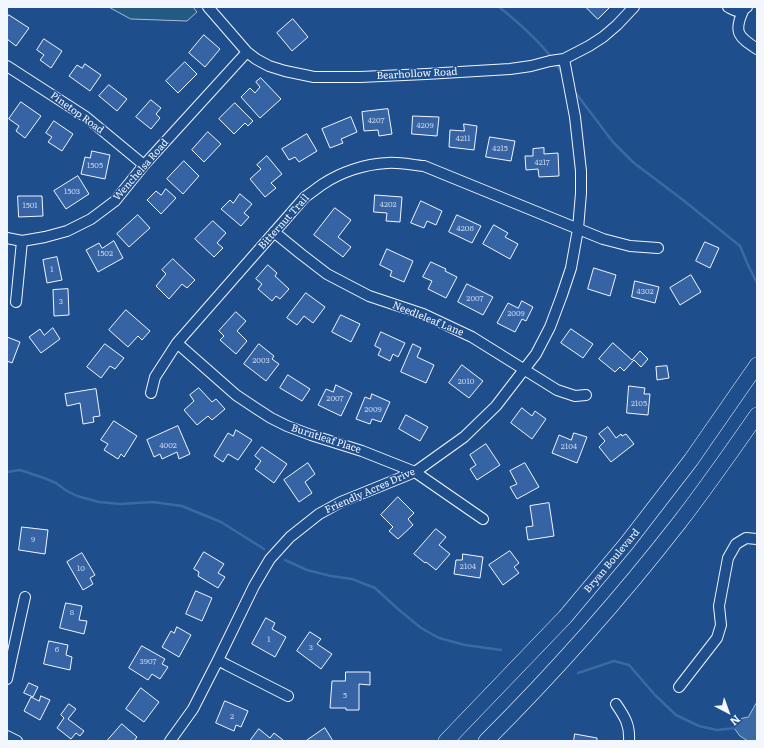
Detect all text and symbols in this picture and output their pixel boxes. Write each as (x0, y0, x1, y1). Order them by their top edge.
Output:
street label: Bearhollow Road (376, 66, 458, 82)
street label: Pinetop Road (48, 90, 106, 136)
house number: 4207 (367, 116, 385, 126)
house number: 4209 (416, 121, 434, 131)
house number: 4211 (456, 134, 470, 144)
street label: Wenchelsa Road (111, 137, 171, 203)
house number: 4215 (492, 144, 508, 154)
house number: 4217 (534, 158, 550, 168)
house number: 1505 (87, 161, 103, 171)
house number: 1503 (64, 187, 80, 197)
street label: Bitternut Trail (256, 192, 312, 252)
house number: 4202 (379, 200, 397, 210)
house number: 1501 (22, 201, 38, 211)
house number: 4206 (456, 224, 474, 234)
house number: 1502 (97, 249, 113, 259)
house number: 1 (50, 265, 54, 275)
house number: 4302 (636, 287, 654, 297)
house number: 2007 (466, 294, 484, 304)
house number: 3 (59, 297, 63, 307)
street label: Needleleaf Lane (391, 299, 465, 339)
house number: 2009 (507, 309, 525, 319)
house number: 2003 (252, 356, 270, 366)
house number: 2010 (458, 377, 474, 387)
house number: 2007 (326, 394, 344, 404)
house number: 2105 (631, 399, 647, 409)
house number: 2009 (364, 405, 382, 415)
street label: Burntleaf Place (290, 422, 362, 456)
house number: 4002 (159, 441, 177, 451)
house number: 2104 (561, 442, 577, 452)
street label: Friendly Acres Drive (323, 466, 417, 516)
street label: Bryan Boulevard (582, 527, 642, 595)
house number: 9 (31, 535, 35, 545)
house number: 2104 (460, 562, 476, 572)
house number: 10 (77, 564, 85, 574)
house number: 8 (70, 608, 74, 618)
house number: 1 (267, 635, 271, 645)
house number: 3 (309, 643, 313, 653)
house number: 6 (55, 645, 59, 655)
house number: 3907 (139, 657, 157, 667)
house number: 5 (343, 691, 347, 701)
north arrow (708, 692, 748, 732)
house number: 2 (230, 712, 234, 722)
text: N (727, 712, 745, 730)

